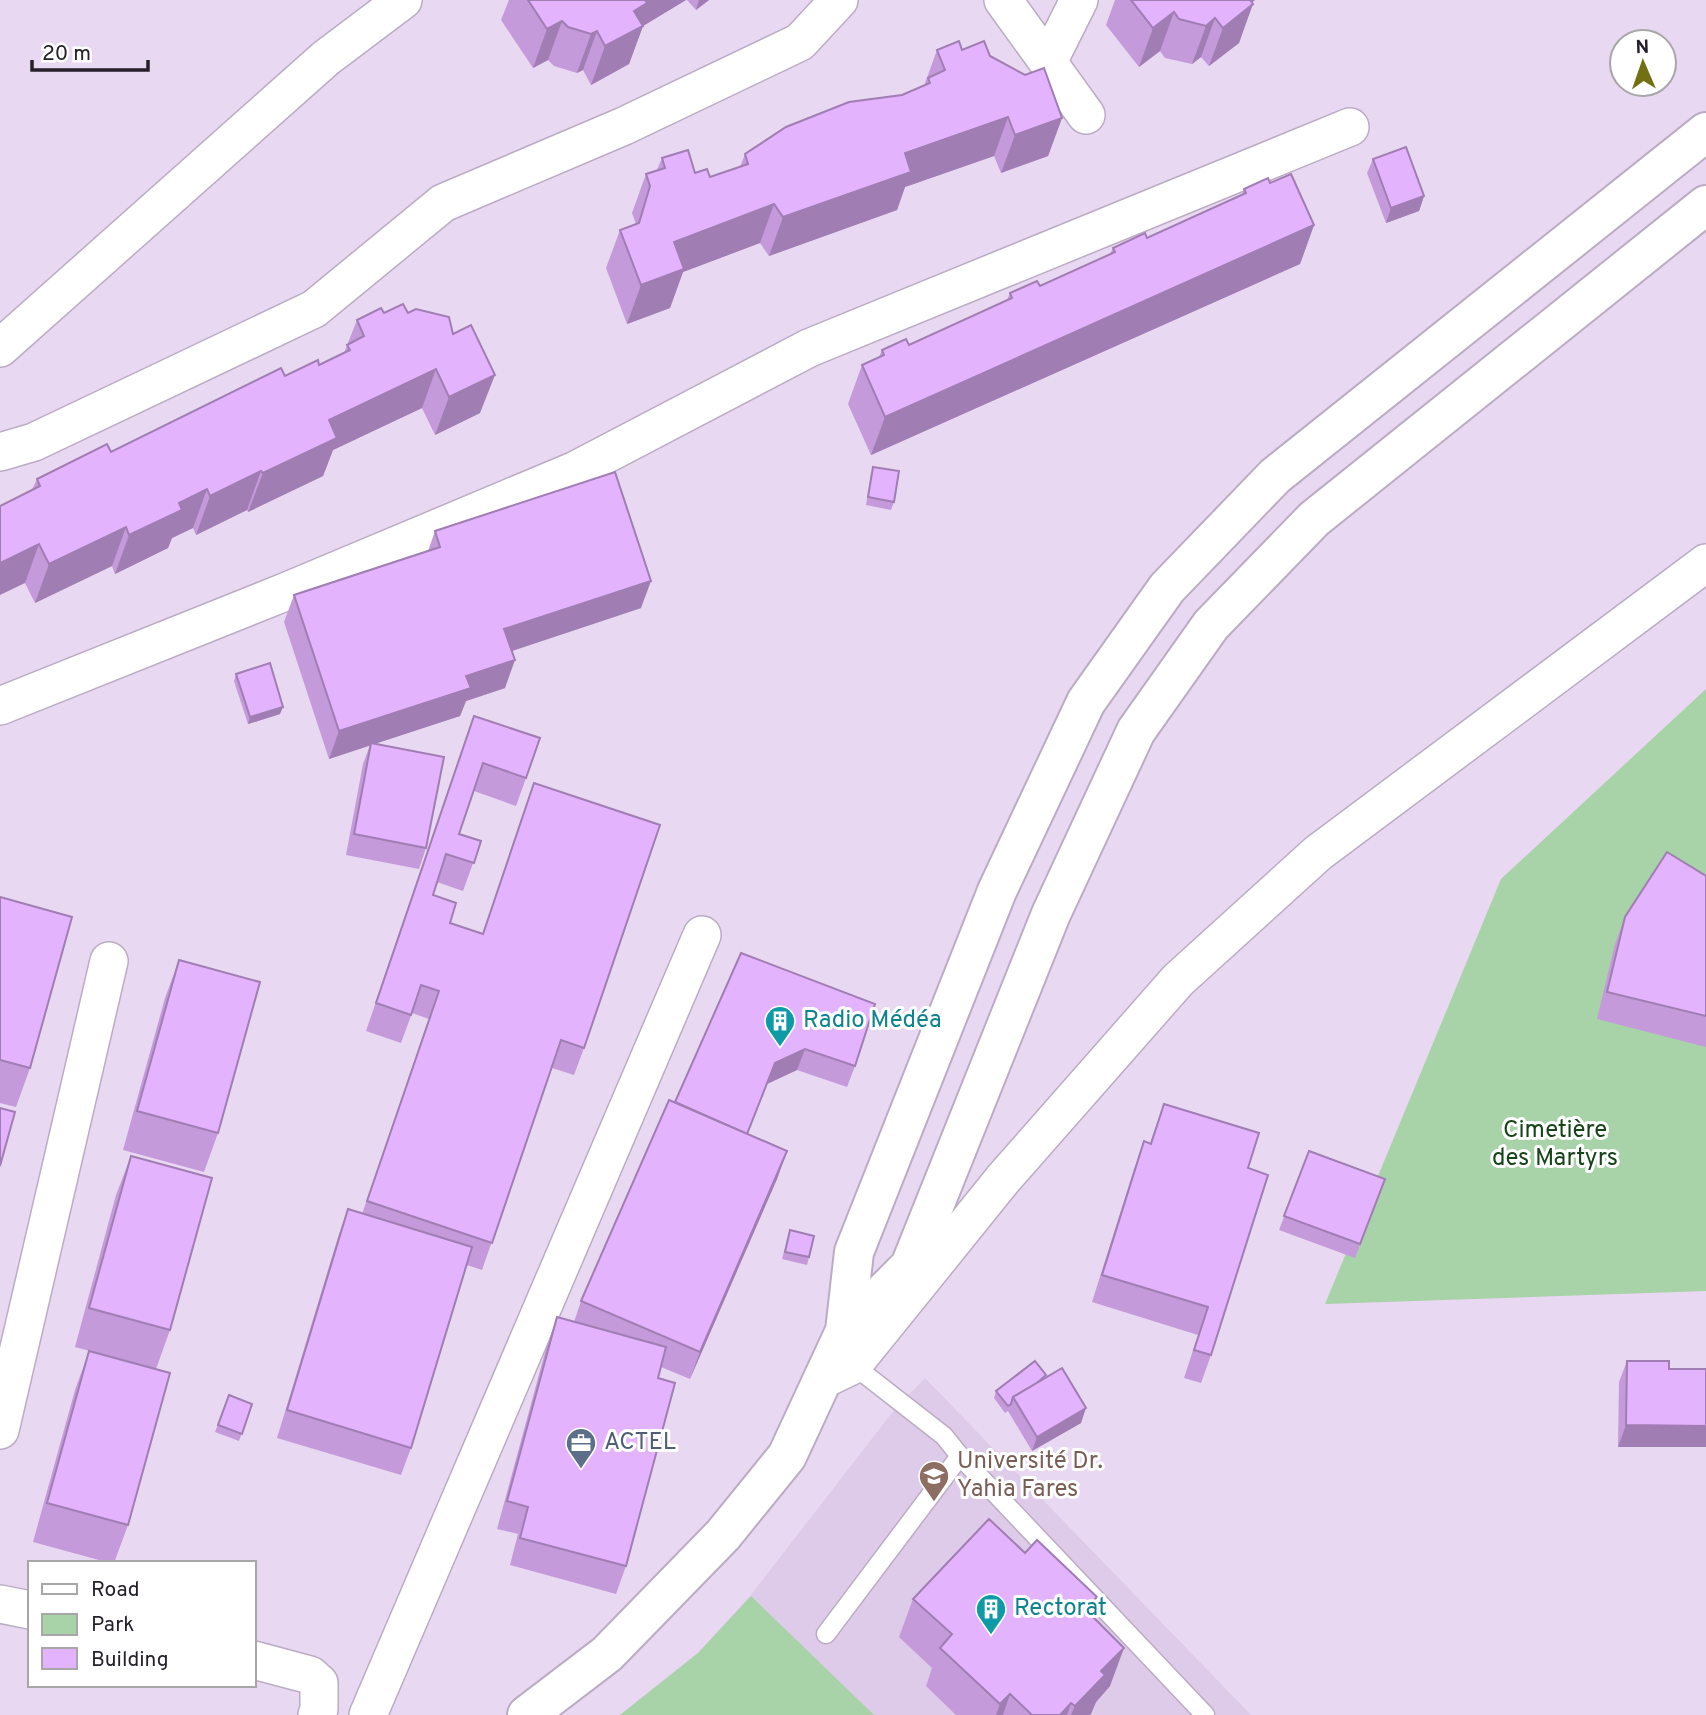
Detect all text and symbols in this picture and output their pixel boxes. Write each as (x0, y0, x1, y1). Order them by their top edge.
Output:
scale bar (32, 28, 147, 72)
north arrow (1608, 28, 1678, 98)
text: N (1635, 36, 1650, 60)
text: 20 m (42, 41, 91, 68)
building icon: Radio Médéa (763, 1004, 797, 1048)
place label: Radio Médéa (803, 1006, 942, 1036)
park label: Cimetière des Martyrs (1492, 1116, 1618, 1174)
office icon: ACTEL (564, 1426, 598, 1470)
place label: ACTEL (604, 1428, 676, 1458)
place label: Université Dr. Yahia Fares (957, 1447, 1103, 1505)
school or university icon: Université Dr. Yahia Fares (917, 1459, 951, 1503)
legend (28, 1561, 256, 1687)
text: Road (91, 1577, 140, 1604)
building icon: Rectorat (974, 1592, 1008, 1636)
place label: Rectorat (1014, 1594, 1107, 1624)
text: Park (91, 1612, 134, 1639)
text: Building (91, 1647, 169, 1674)

